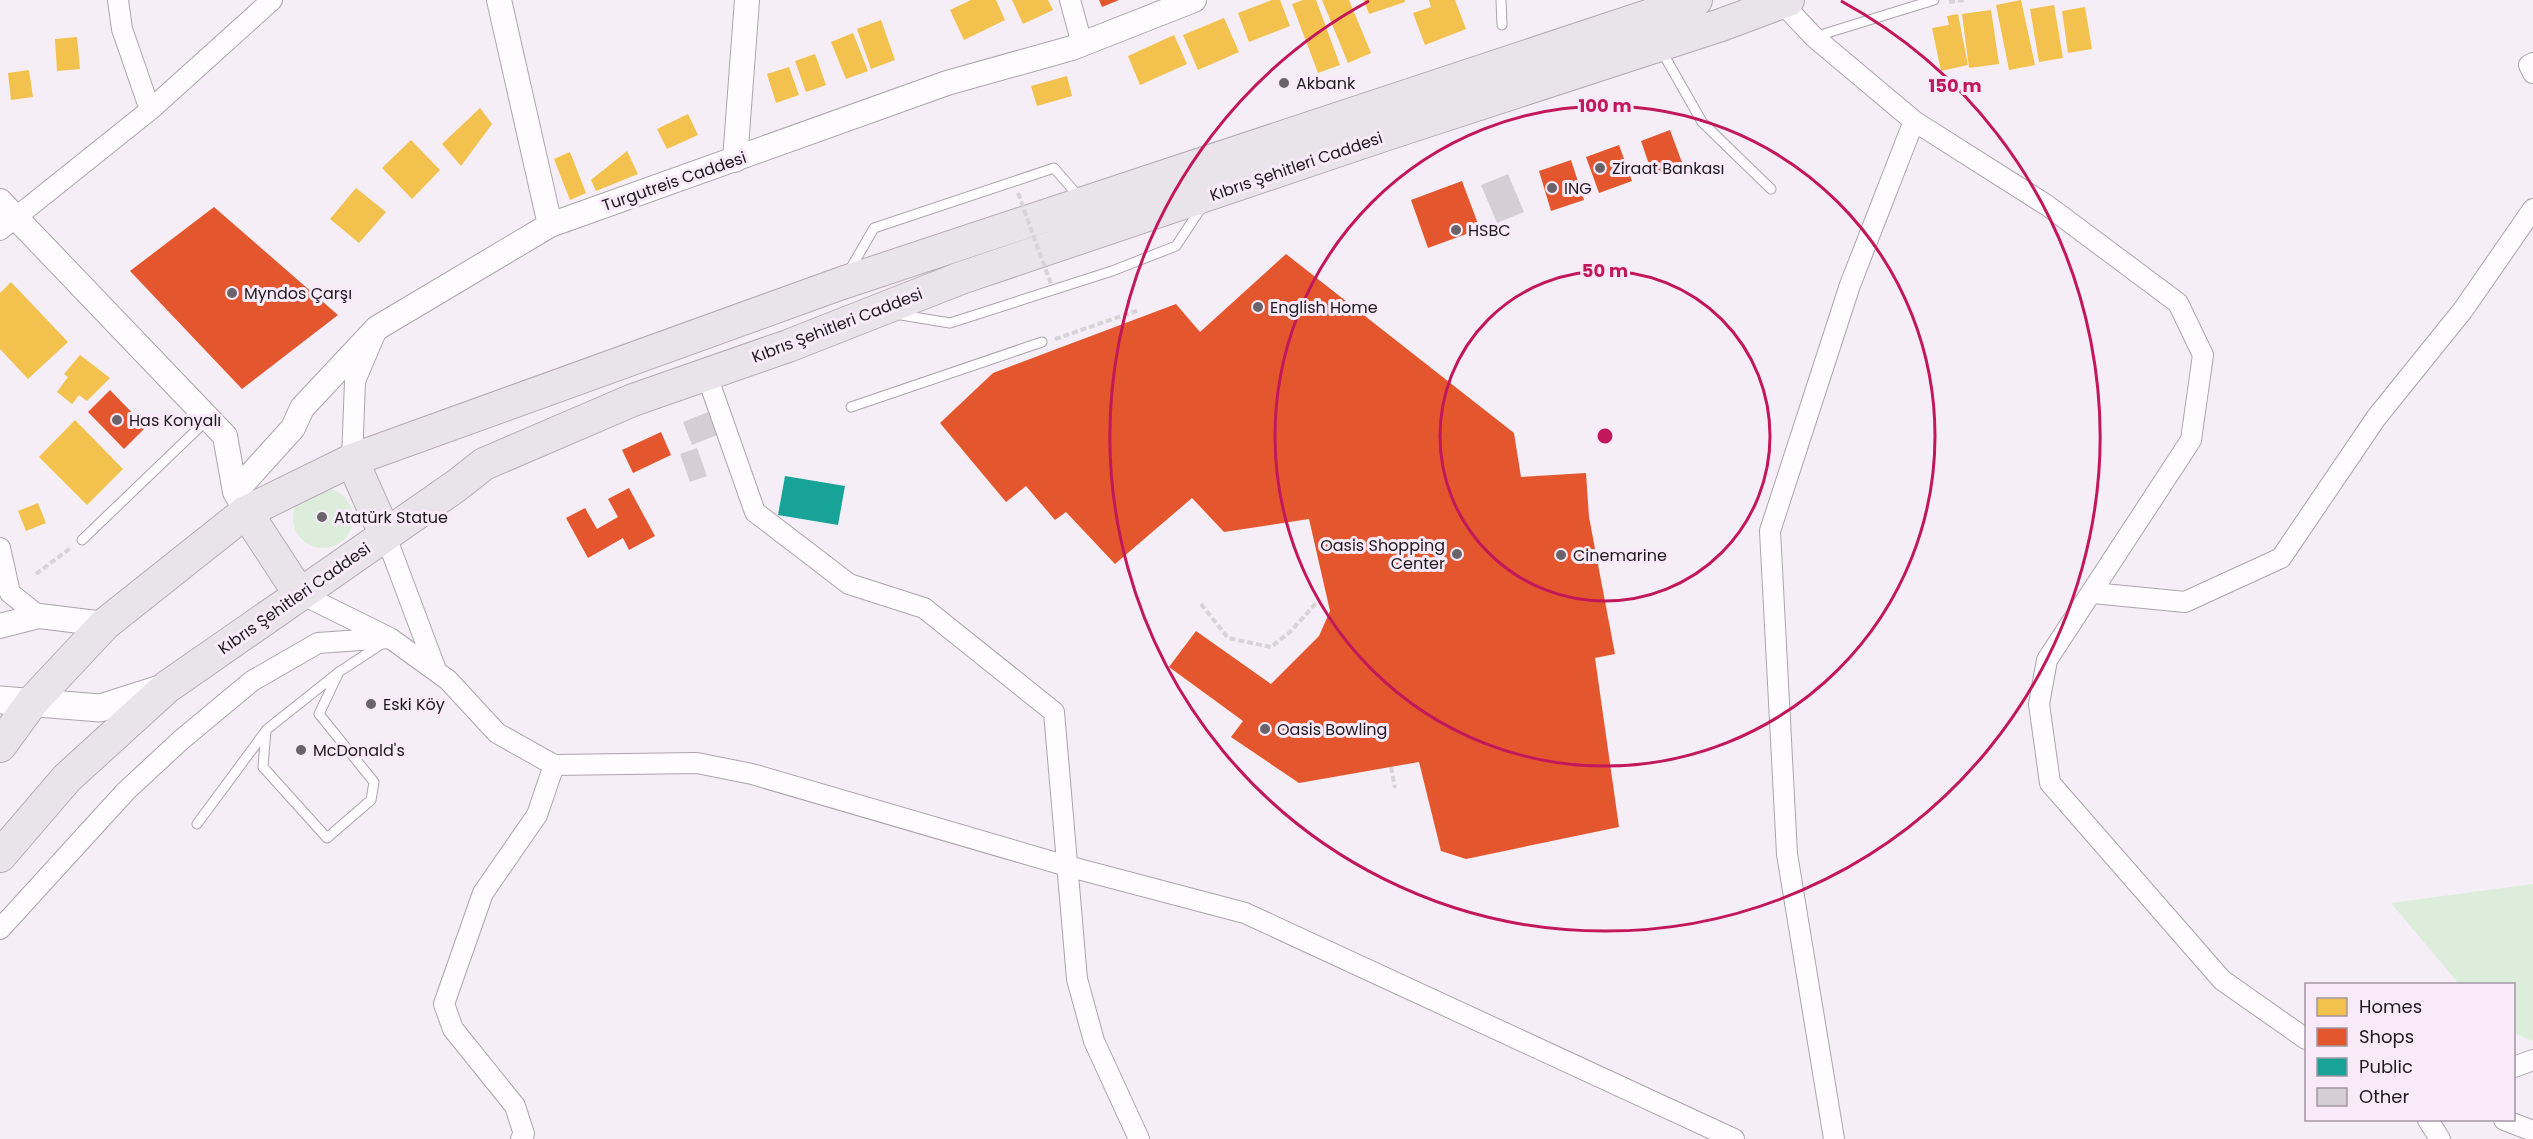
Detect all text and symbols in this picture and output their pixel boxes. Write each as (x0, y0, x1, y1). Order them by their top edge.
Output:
place label: Akbank (1296, 72, 1356, 95)
text: 150 m (1928, 73, 1982, 98)
marker: Akbank (1277, 76, 1291, 90)
text: 100 m (1578, 93, 1632, 118)
street label: Kıbrıs Şehitleri Caddesi (1207, 126, 1386, 207)
street label: Turgutreis Caddesi (599, 146, 749, 217)
place label: Ziraat Bankası (1612, 157, 1725, 180)
marker: Ziraat Bankası (1593, 161, 1607, 175)
place label: ING (1564, 177, 1592, 200)
marker: ING (1545, 181, 1559, 195)
place label: HSBC (1468, 219, 1511, 242)
marker: HSBC (1449, 223, 1463, 237)
text: 50 m (1582, 258, 1628, 283)
place label: Myndos Çarşı (244, 282, 352, 305)
street label: Kıbrıs Şehitleri Caddesi (748, 282, 926, 369)
marker: Myndos Çarşı (225, 286, 239, 300)
place label: English Home (1270, 296, 1378, 319)
marker: English Home (1251, 300, 1265, 314)
place label: Has Konyalı (129, 409, 221, 432)
marker: Has Konyalı (110, 413, 124, 427)
centre of rings (1595, 426, 1615, 446)
place label: Atatürk Statue (334, 506, 448, 529)
marker: Atatürk Statue (315, 510, 329, 524)
place label: Oasis Shopping Center (1320, 534, 1445, 575)
street label: Kıbrıs Şehitleri Caddesi (213, 537, 375, 660)
place label: Cinemarine (1573, 544, 1667, 567)
marker: Oasis Shopping Center (1450, 547, 1464, 561)
marker: Cinemarine (1554, 548, 1568, 562)
place label: Eski Köy (383, 693, 445, 716)
marker: Eski Köy (364, 697, 378, 711)
place label: Oasis Bowling (1277, 718, 1387, 741)
marker: Oasis Bowling (1258, 722, 1272, 736)
place label: McDonald's (313, 739, 405, 762)
marker: McDonald's (294, 743, 308, 757)
legend (2305, 983, 2515, 1121)
text: Homes (2359, 994, 2422, 1019)
text: Shops (2359, 1024, 2414, 1049)
text: Public (2359, 1054, 2413, 1079)
text: Other (2359, 1084, 2409, 1109)

